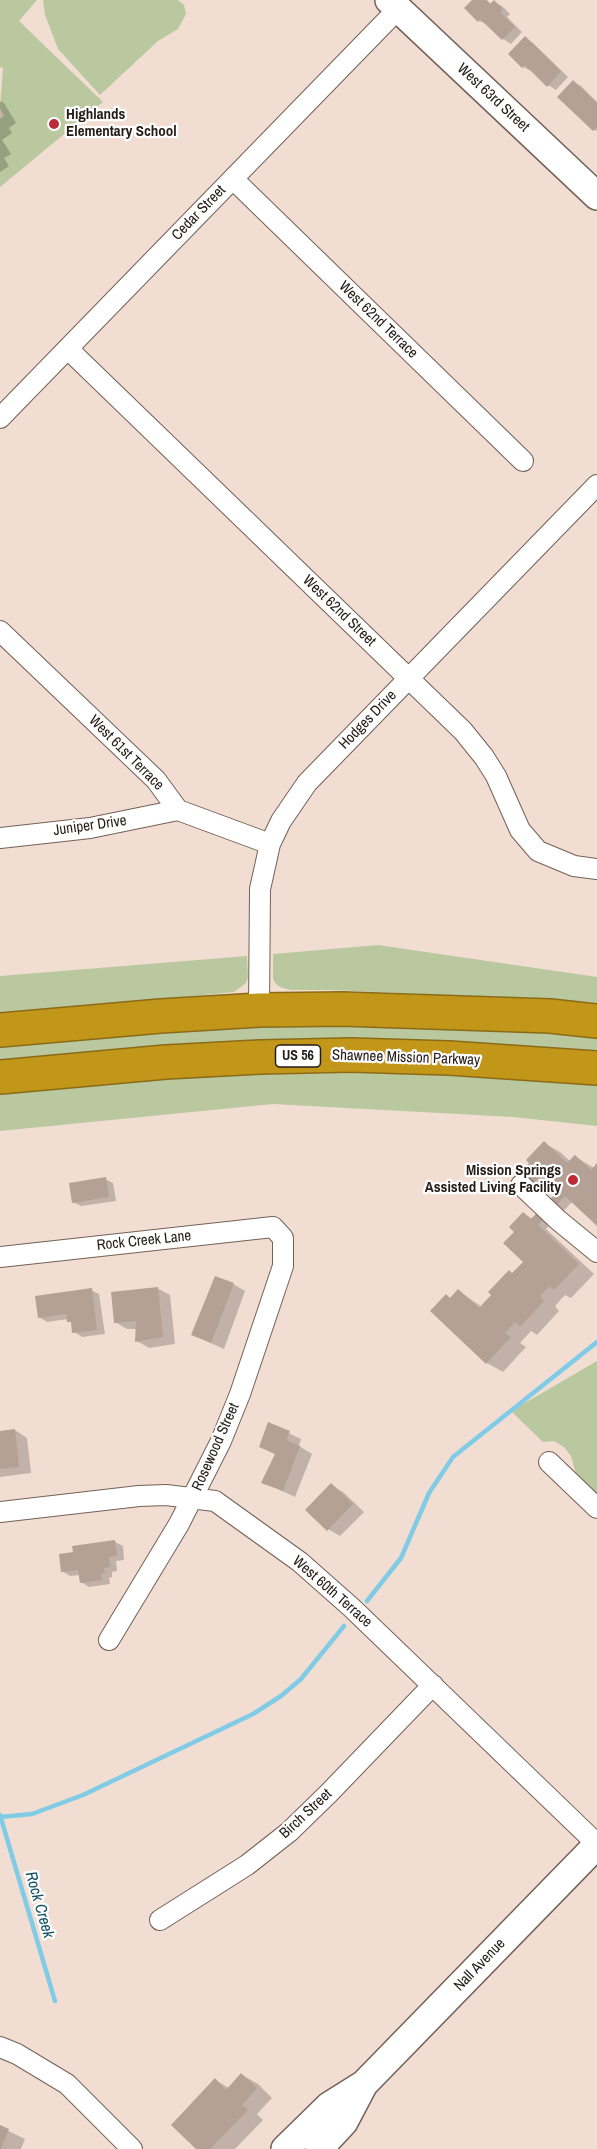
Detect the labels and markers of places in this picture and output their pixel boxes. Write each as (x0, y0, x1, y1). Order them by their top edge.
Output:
place label: Highlands Elementary School (66, 106, 177, 141)
marker: Highlands Elementary School (47, 117, 61, 131)
place label: Mission Springs Assisted Living Facility (425, 1162, 561, 1197)
marker: Mission Springs Assisted Living Facility (566, 1173, 580, 1187)

